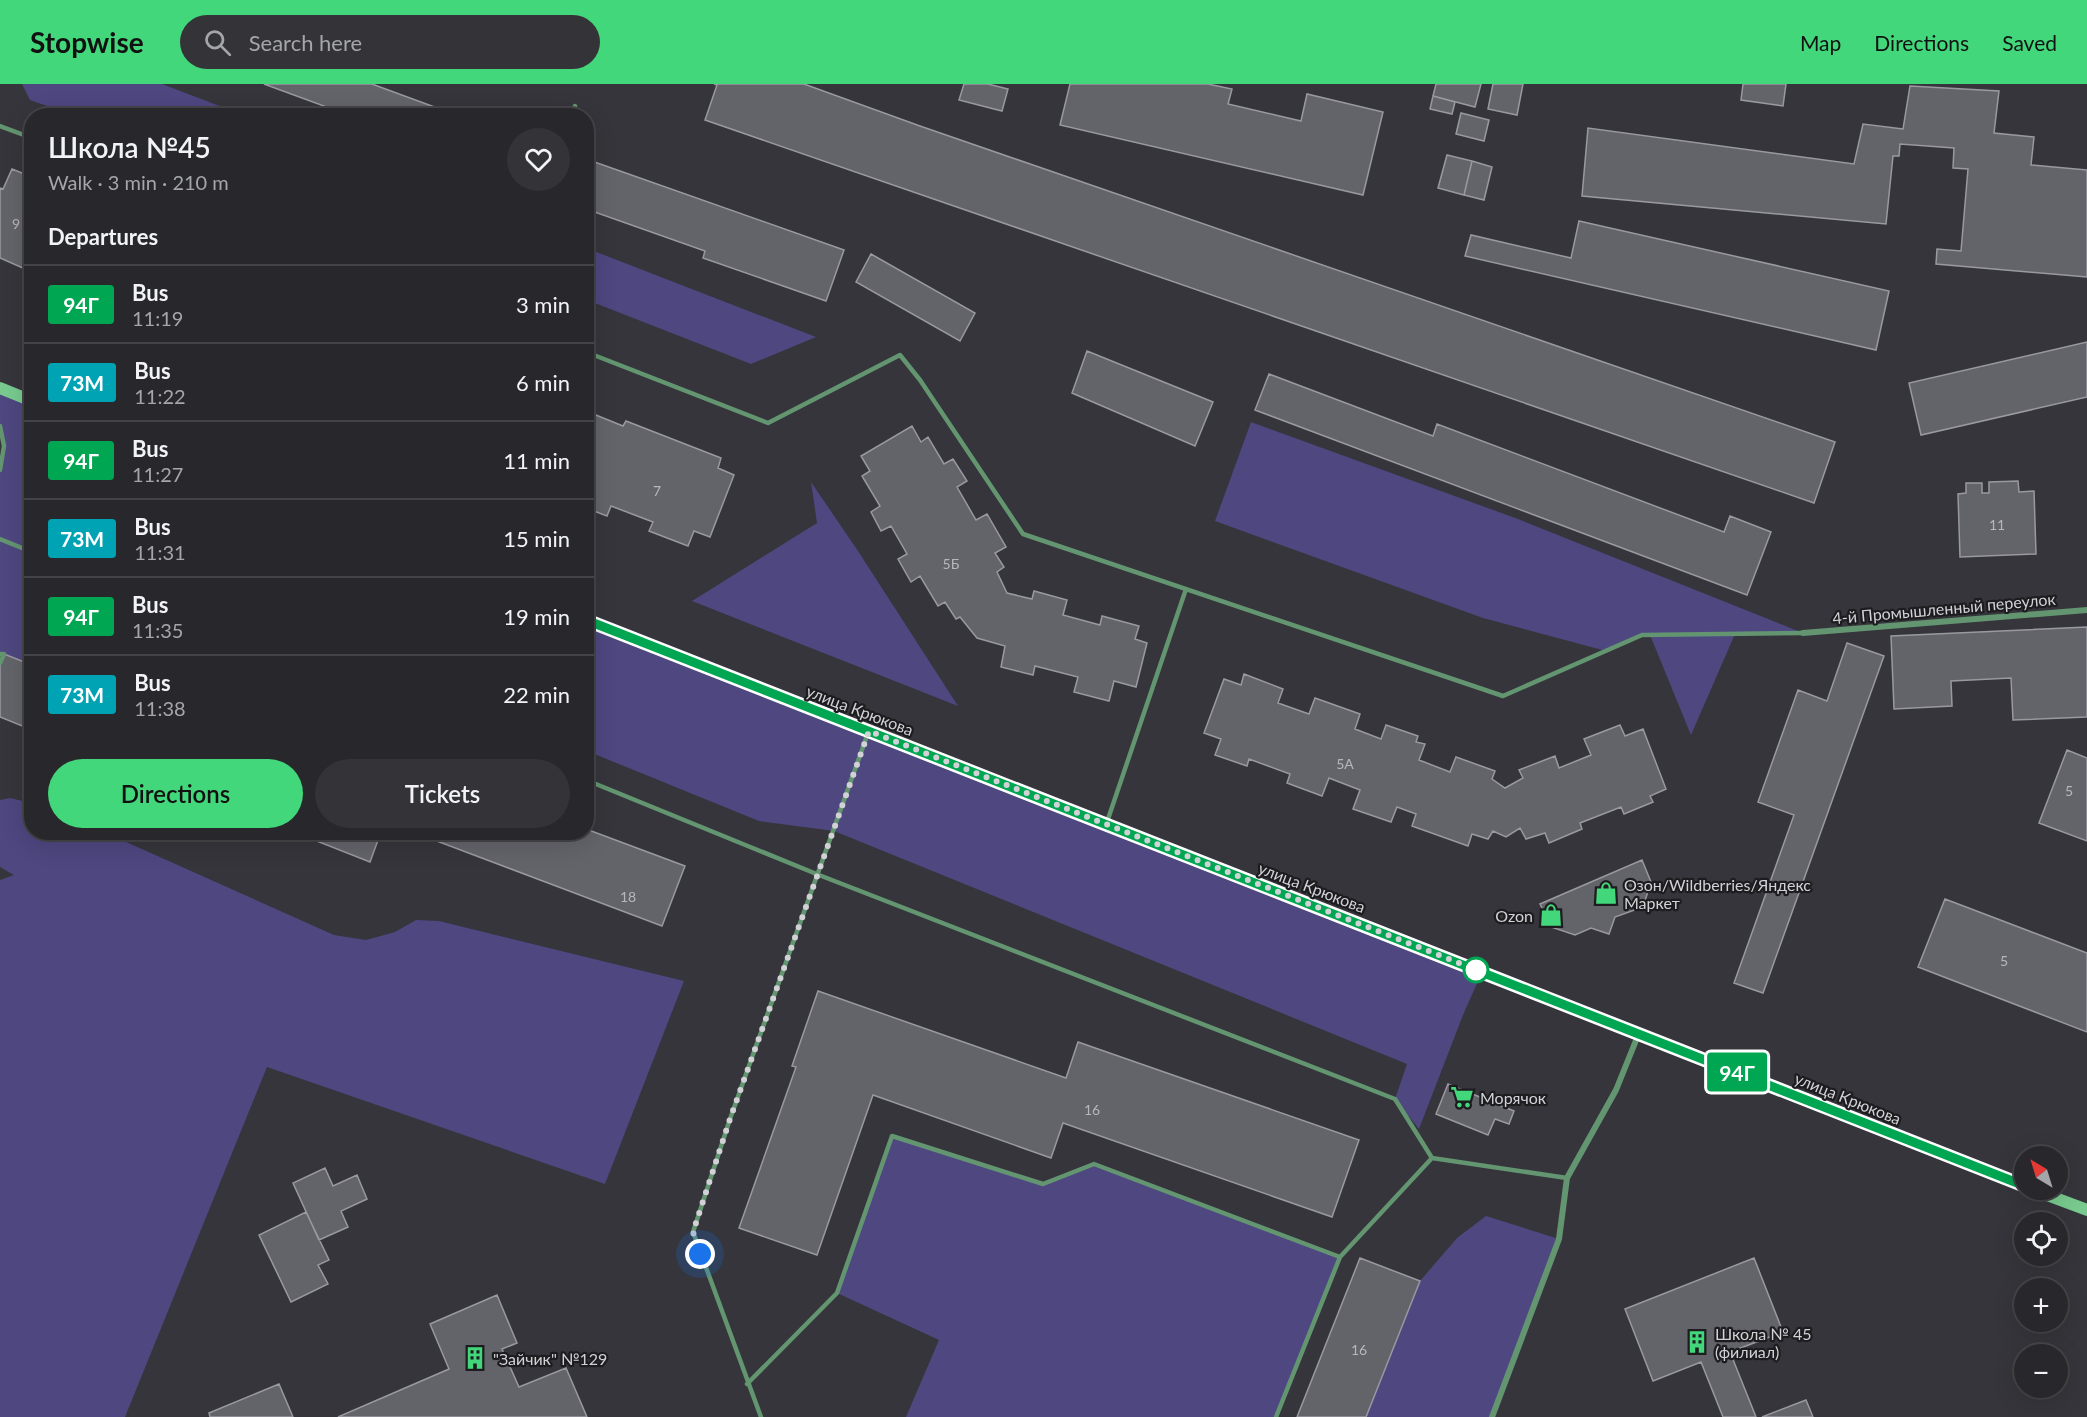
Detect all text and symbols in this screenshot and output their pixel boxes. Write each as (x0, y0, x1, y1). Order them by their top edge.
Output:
search box (180, 15, 600, 69)
text: Stopwise (30, 25, 144, 59)
icon: search (201, 26, 234, 59)
text: Search here (249, 29, 362, 56)
text: Map (1800, 30, 1841, 55)
text: Directions (1874, 30, 1969, 55)
text: Saved (2002, 30, 2057, 55)
button: heart (507, 128, 570, 191)
text: Школа №45 (48, 130, 211, 164)
text: Walk · 3 min · 210 m (48, 170, 229, 194)
house number: 9 (12, 215, 20, 232)
text: Departures (48, 223, 158, 250)
text: Bus (132, 279, 168, 306)
text: 3 min (516, 291, 570, 318)
text: 94Г (63, 292, 99, 317)
text: 11:19 (132, 306, 183, 330)
text: Bus (134, 357, 171, 384)
text: 6 min (516, 369, 570, 396)
text: 73М (60, 370, 104, 395)
text: 11:22 (134, 384, 186, 408)
text: Bus (132, 435, 168, 462)
text: 11 min (503, 447, 570, 474)
text: 94Г (63, 448, 99, 473)
text: 11:27 (132, 462, 183, 486)
house number: 7 (653, 482, 661, 499)
text: Bus (134, 513, 171, 540)
house number: 11 (1989, 516, 2005, 533)
text: 15 min (503, 525, 570, 552)
text: 73М (60, 526, 104, 551)
text: 11:31 (134, 540, 186, 564)
house number: 5Б (943, 555, 960, 572)
street label: 4-й Промышленный переулок (1832, 589, 2057, 627)
text: Bus (132, 591, 168, 618)
text: 19 min (503, 603, 570, 630)
text: 94Г (63, 604, 99, 629)
text: 11:35 (132, 618, 183, 642)
text: Bus (134, 669, 171, 696)
text: 22 min (503, 681, 570, 708)
street label: улица Крюкова (804, 681, 916, 739)
text: 73М (60, 682, 104, 707)
text: 11:38 (134, 696, 186, 720)
house number: 5А (1336, 755, 1354, 772)
button: Directions (48, 759, 303, 828)
button: Tickets (315, 759, 570, 828)
house number: 5 (2065, 782, 2073, 799)
street label: улица Крюкова (1256, 858, 1368, 916)
place label: Озон/Wildberries/Яндекс Маркет (1624, 875, 1811, 912)
shop icon: Озон/Wildberries/Яндекс Маркет (1593, 880, 1619, 906)
house number: 18 (620, 888, 636, 905)
shop icon: Ozon (1538, 902, 1564, 928)
place label: Ozon (1495, 906, 1533, 925)
house number: 5 (2000, 952, 2008, 969)
unlabelled marker (1463, 957, 1489, 983)
line badge: 94Г (1702, 1052, 1772, 1092)
text: 94Г (1719, 1060, 1755, 1085)
street label: улица Крюкова (1792, 1068, 1904, 1128)
supermarket icon: Морячок (1449, 1084, 1475, 1110)
place label: Морячок (1480, 1088, 1547, 1107)
house number: 16 (1084, 1101, 1100, 1118)
north arrow (2014, 1146, 2068, 1200)
map controls (2014, 1146, 2068, 1398)
button: locate (2014, 1212, 2068, 1266)
your location (685, 1239, 715, 1269)
button: + (2014, 1278, 2068, 1332)
place label: Школа № 45 (филиал) (1715, 1324, 1811, 1361)
building icon: Школа № 45 (филиал) (1684, 1329, 1710, 1355)
house number: 16 (1351, 1341, 1367, 1358)
button: − (2014, 1344, 2068, 1398)
building icon: "Зайчик" №129 (462, 1345, 488, 1371)
place label: "Зайчик" №129 (493, 1349, 607, 1368)

